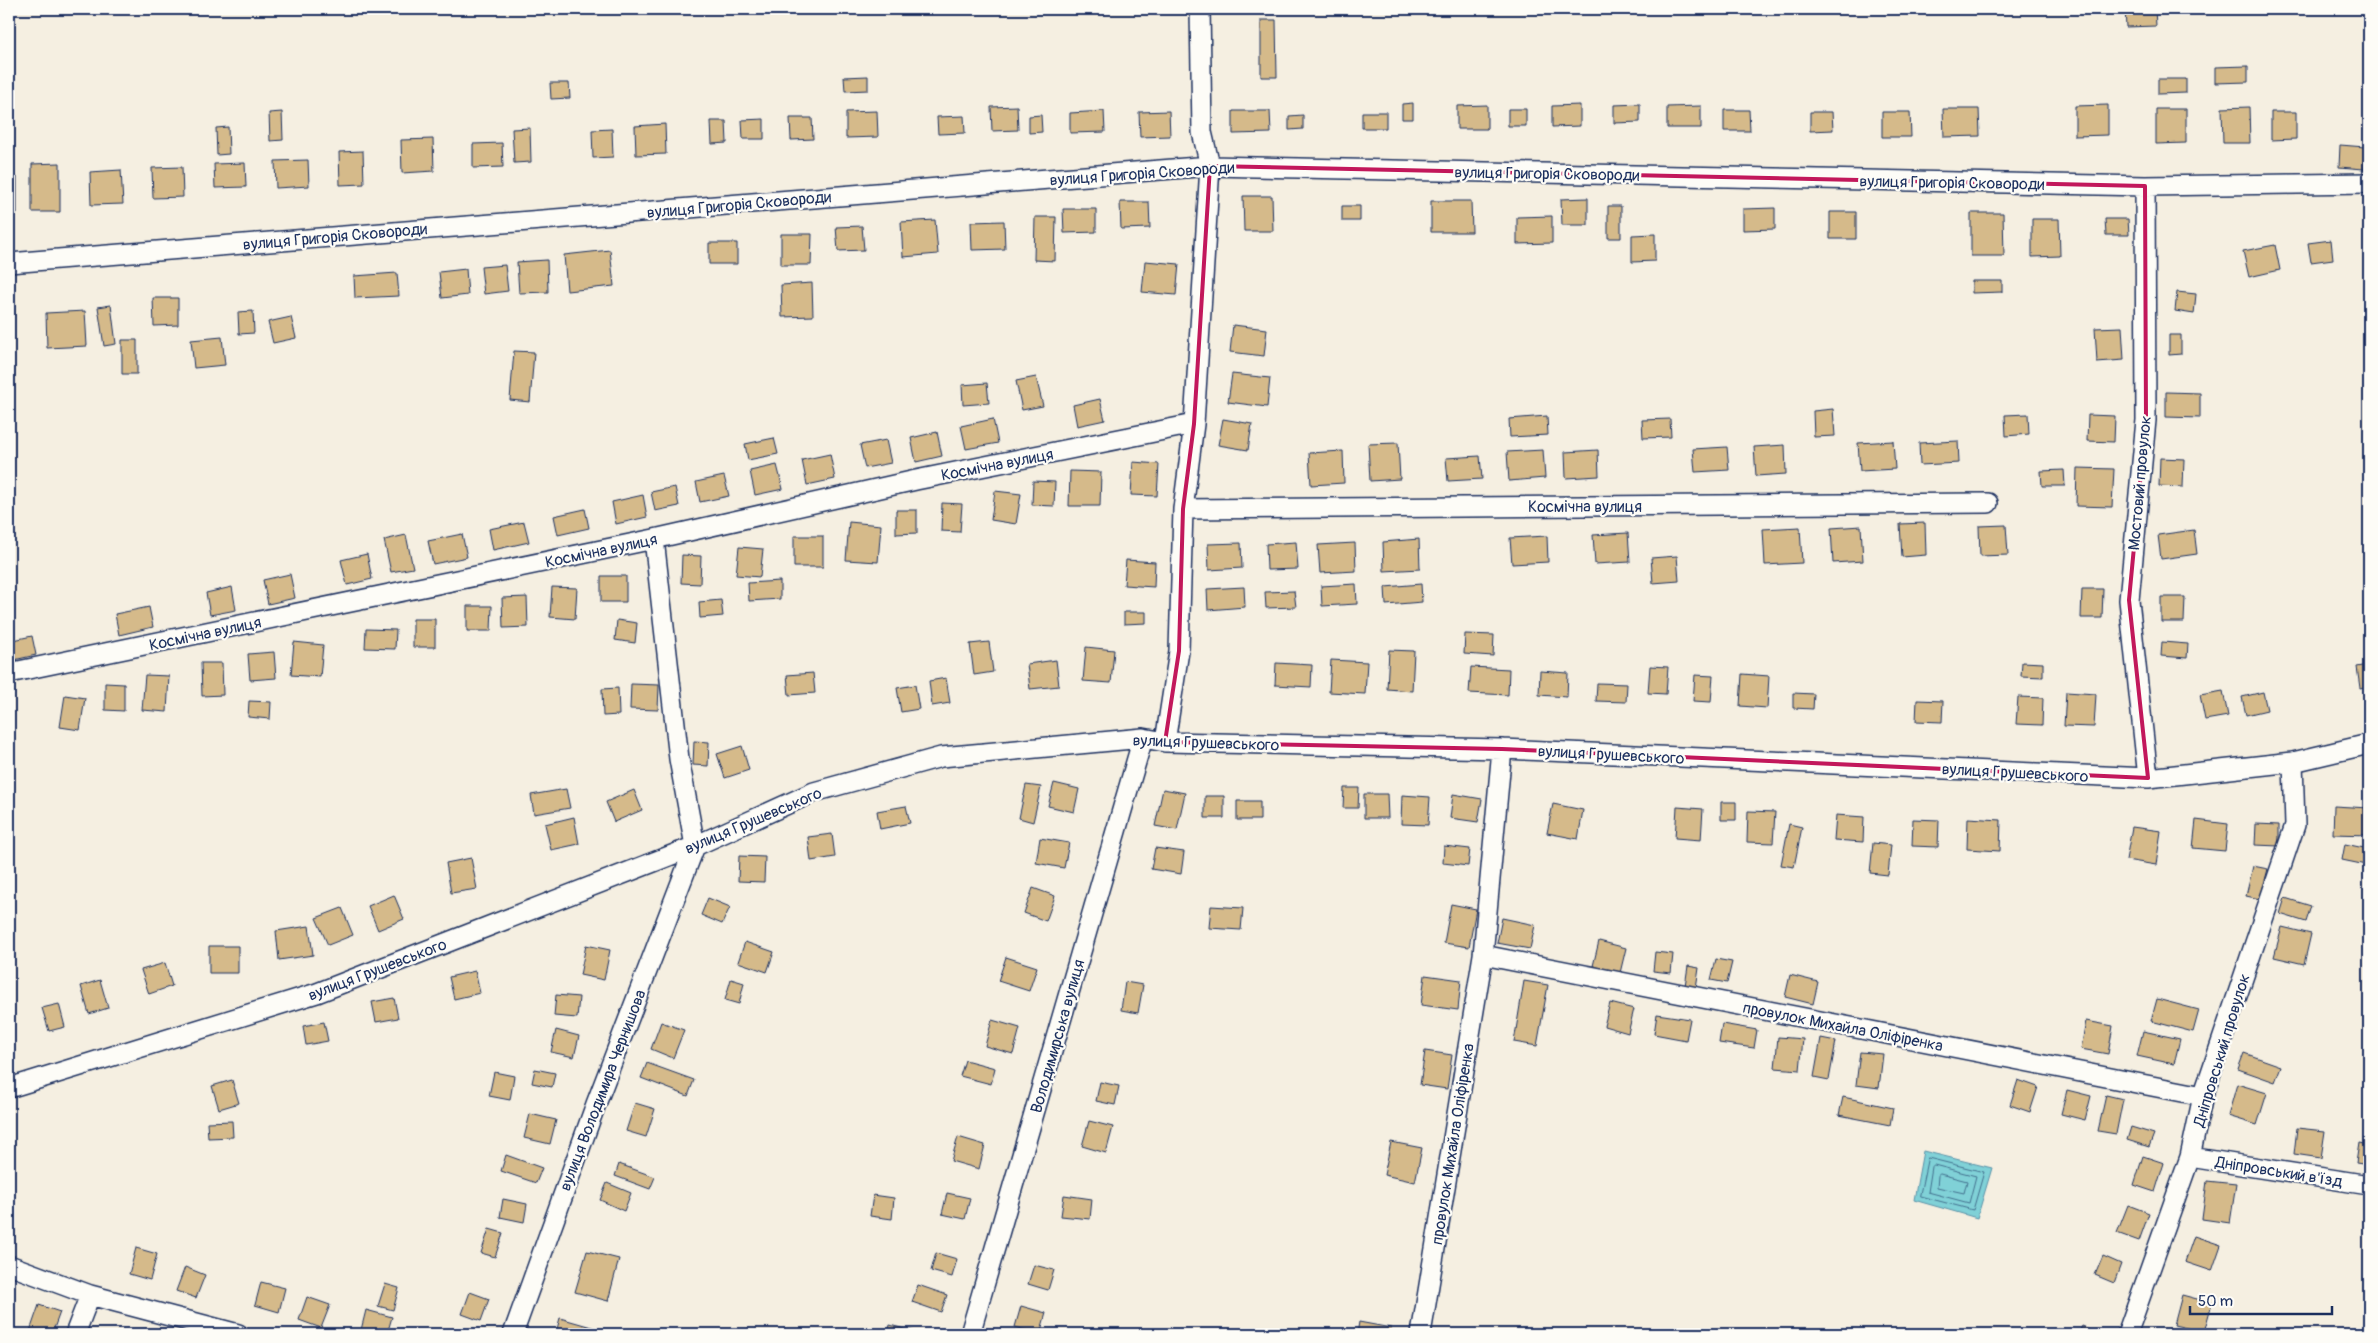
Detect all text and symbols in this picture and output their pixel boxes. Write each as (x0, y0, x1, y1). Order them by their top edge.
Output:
street label: вулиця Григорія Сковороди (1049, 158, 1235, 190)
street label: вулиця Григорія Сковороди (1454, 162, 1640, 186)
street label: вулиця Григорія Сковороди (1859, 171, 2045, 195)
street label: вулиця Григорія Сковороди (646, 187, 832, 223)
street label: вулиця Григорія Сковороди (242, 219, 428, 255)
street label: Мостовий провулок (2124, 415, 2156, 551)
street label: Космічна вулиця (939, 444, 1055, 486)
street label: Космічна вулиця (1528, 497, 1642, 517)
street label: Космічна вулиця (543, 529, 659, 573)
street label: Космічна вулиця (147, 612, 263, 656)
street label: вулиця Грушевського (1132, 730, 1280, 756)
street label: вулиця Грушевського (1537, 741, 1685, 769)
street label: вулиця Грушевського (1941, 759, 2089, 787)
street label: вулиця Грушевського (682, 783, 825, 859)
street label: вулиця Грушевського (305, 934, 450, 1006)
street label: Володимирська вулиця (1026, 957, 1089, 1115)
street label: Дніпровський провулок (2189, 971, 2255, 1130)
street label: вулиця Володимира Чернишова (555, 987, 651, 1194)
street label: провулок Михайла Оліфіренка (1741, 998, 1945, 1056)
street label: провулок Михайла Оліфіренка (1427, 1042, 1479, 1246)
street label: Дніпровський в'їзд (2213, 1152, 2344, 1192)
scale bar (2190, 1283, 2333, 1315)
text: 50 m (2198, 1292, 2233, 1311)

